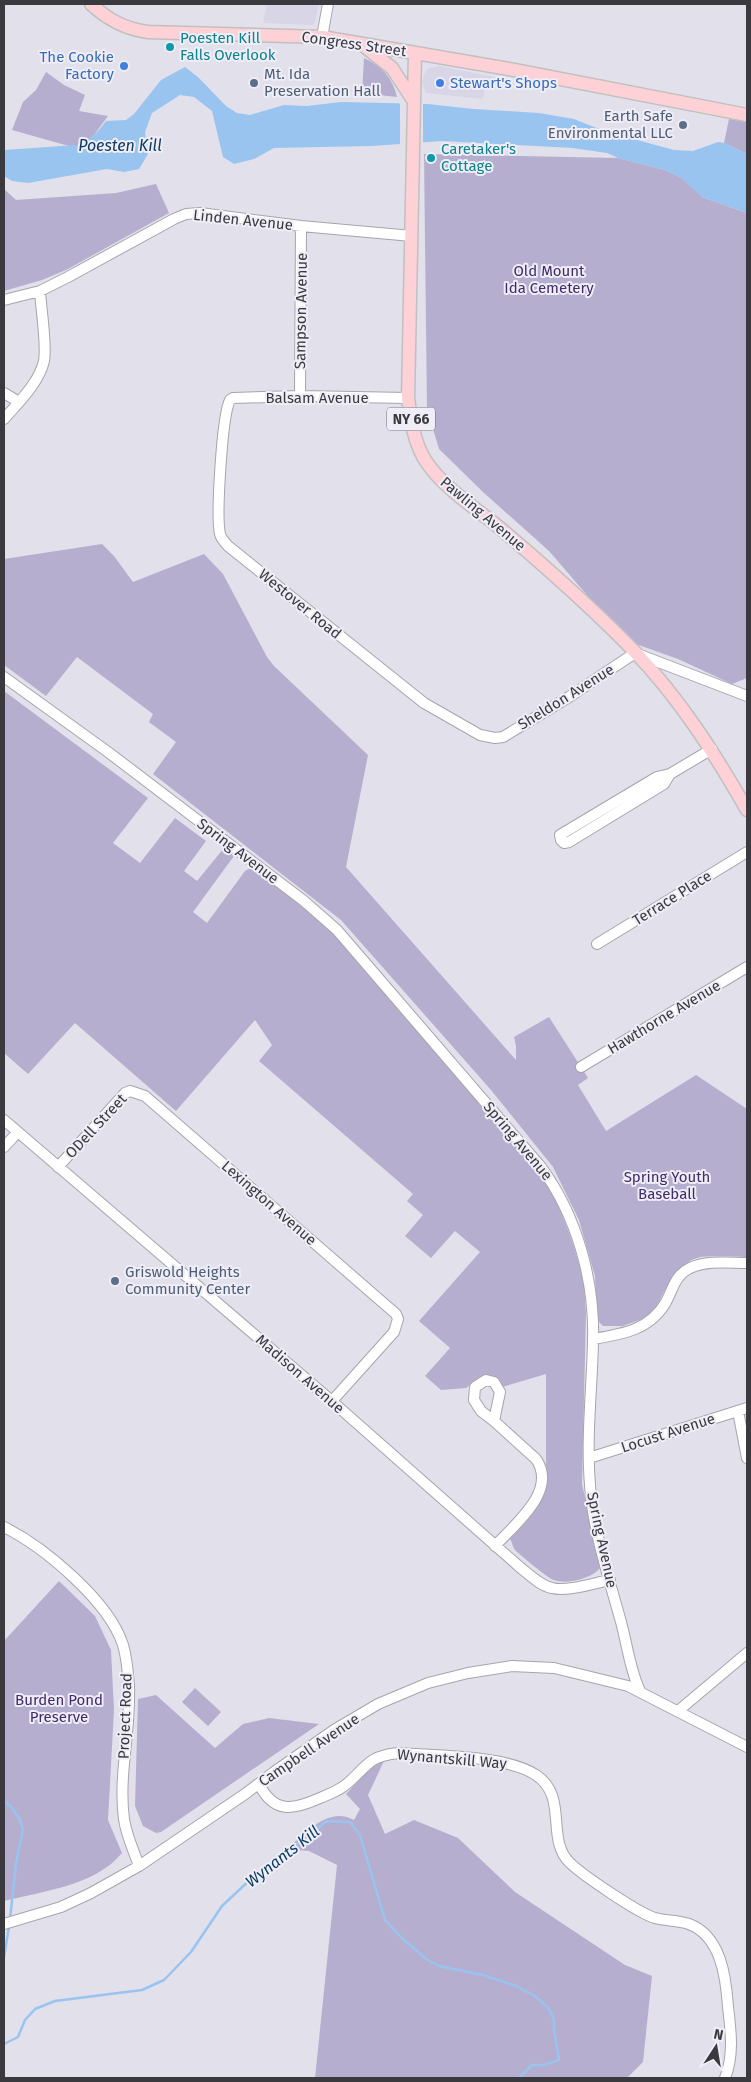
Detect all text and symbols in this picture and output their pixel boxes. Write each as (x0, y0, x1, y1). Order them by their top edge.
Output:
street label: Congress Street (301, 28, 408, 60)
place label: Poesten Kill Falls Overlook (180, 29, 276, 64)
marker: Poesten Kill Falls Overlook (164, 41, 176, 53)
place label: The Cookie Factory (40, 48, 115, 83)
marker: The Cookie Factory (118, 60, 130, 72)
place label: Mt. Ida Preservation Hall (264, 65, 381, 100)
place label: Stewart's Shops (450, 74, 557, 92)
marker: Mt. Ida Preservation Hall (248, 77, 260, 89)
marker: Stewart's Shops (434, 77, 446, 89)
place label: Earth Safe Environmental LLC (548, 107, 674, 142)
marker: Earth Safe Environmental LLC (677, 119, 689, 131)
water label: Poesten Kill (78, 136, 162, 155)
place label: Caretaker's Cottage (441, 140, 516, 175)
marker: Caretaker's Cottage (425, 152, 437, 164)
street label: Linden Avenue (192, 206, 294, 234)
street label: Sampson Avenue (291, 253, 311, 369)
park label: Old Mount Ida Cemetery (504, 262, 594, 297)
street label: Balsam Avenue (265, 389, 369, 407)
road number: NY 66 (387, 408, 435, 430)
street label: Pawling Avenue (437, 473, 529, 555)
street label: Westover Road (255, 565, 345, 643)
street label: Sheldon Avenue (515, 660, 617, 734)
street label: Spring Avenue (194, 814, 282, 888)
street label: Terrace Place (629, 867, 715, 929)
street label: Hawthorne Avenue (604, 976, 724, 1058)
street label: ODell Street (62, 1090, 131, 1162)
street label: Spring Avenue (480, 1098, 556, 1184)
street label: Lexington Avenue (218, 1157, 320, 1249)
park label: Spring Youth Baseball (624, 1168, 710, 1203)
place label: Griswold Heights Community Center (125, 1263, 250, 1298)
marker: Griswold Heights Community Center (109, 1275, 121, 1287)
street label: Madison Avenue (252, 1331, 348, 1417)
street label: Locust Avenue (619, 1409, 717, 1457)
street label: Spring Avenue (583, 1490, 621, 1590)
street label: Project Road (115, 1673, 135, 1759)
park label: Burden Pond Preserve (15, 1691, 103, 1726)
street label: Campbell Avenue (255, 1710, 363, 1790)
street label: Wynantskill Way (396, 1745, 508, 1773)
water label: Wynants Kill (241, 1822, 323, 1891)
north arrow (691, 2022, 741, 2072)
text: N (712, 2025, 725, 2044)

